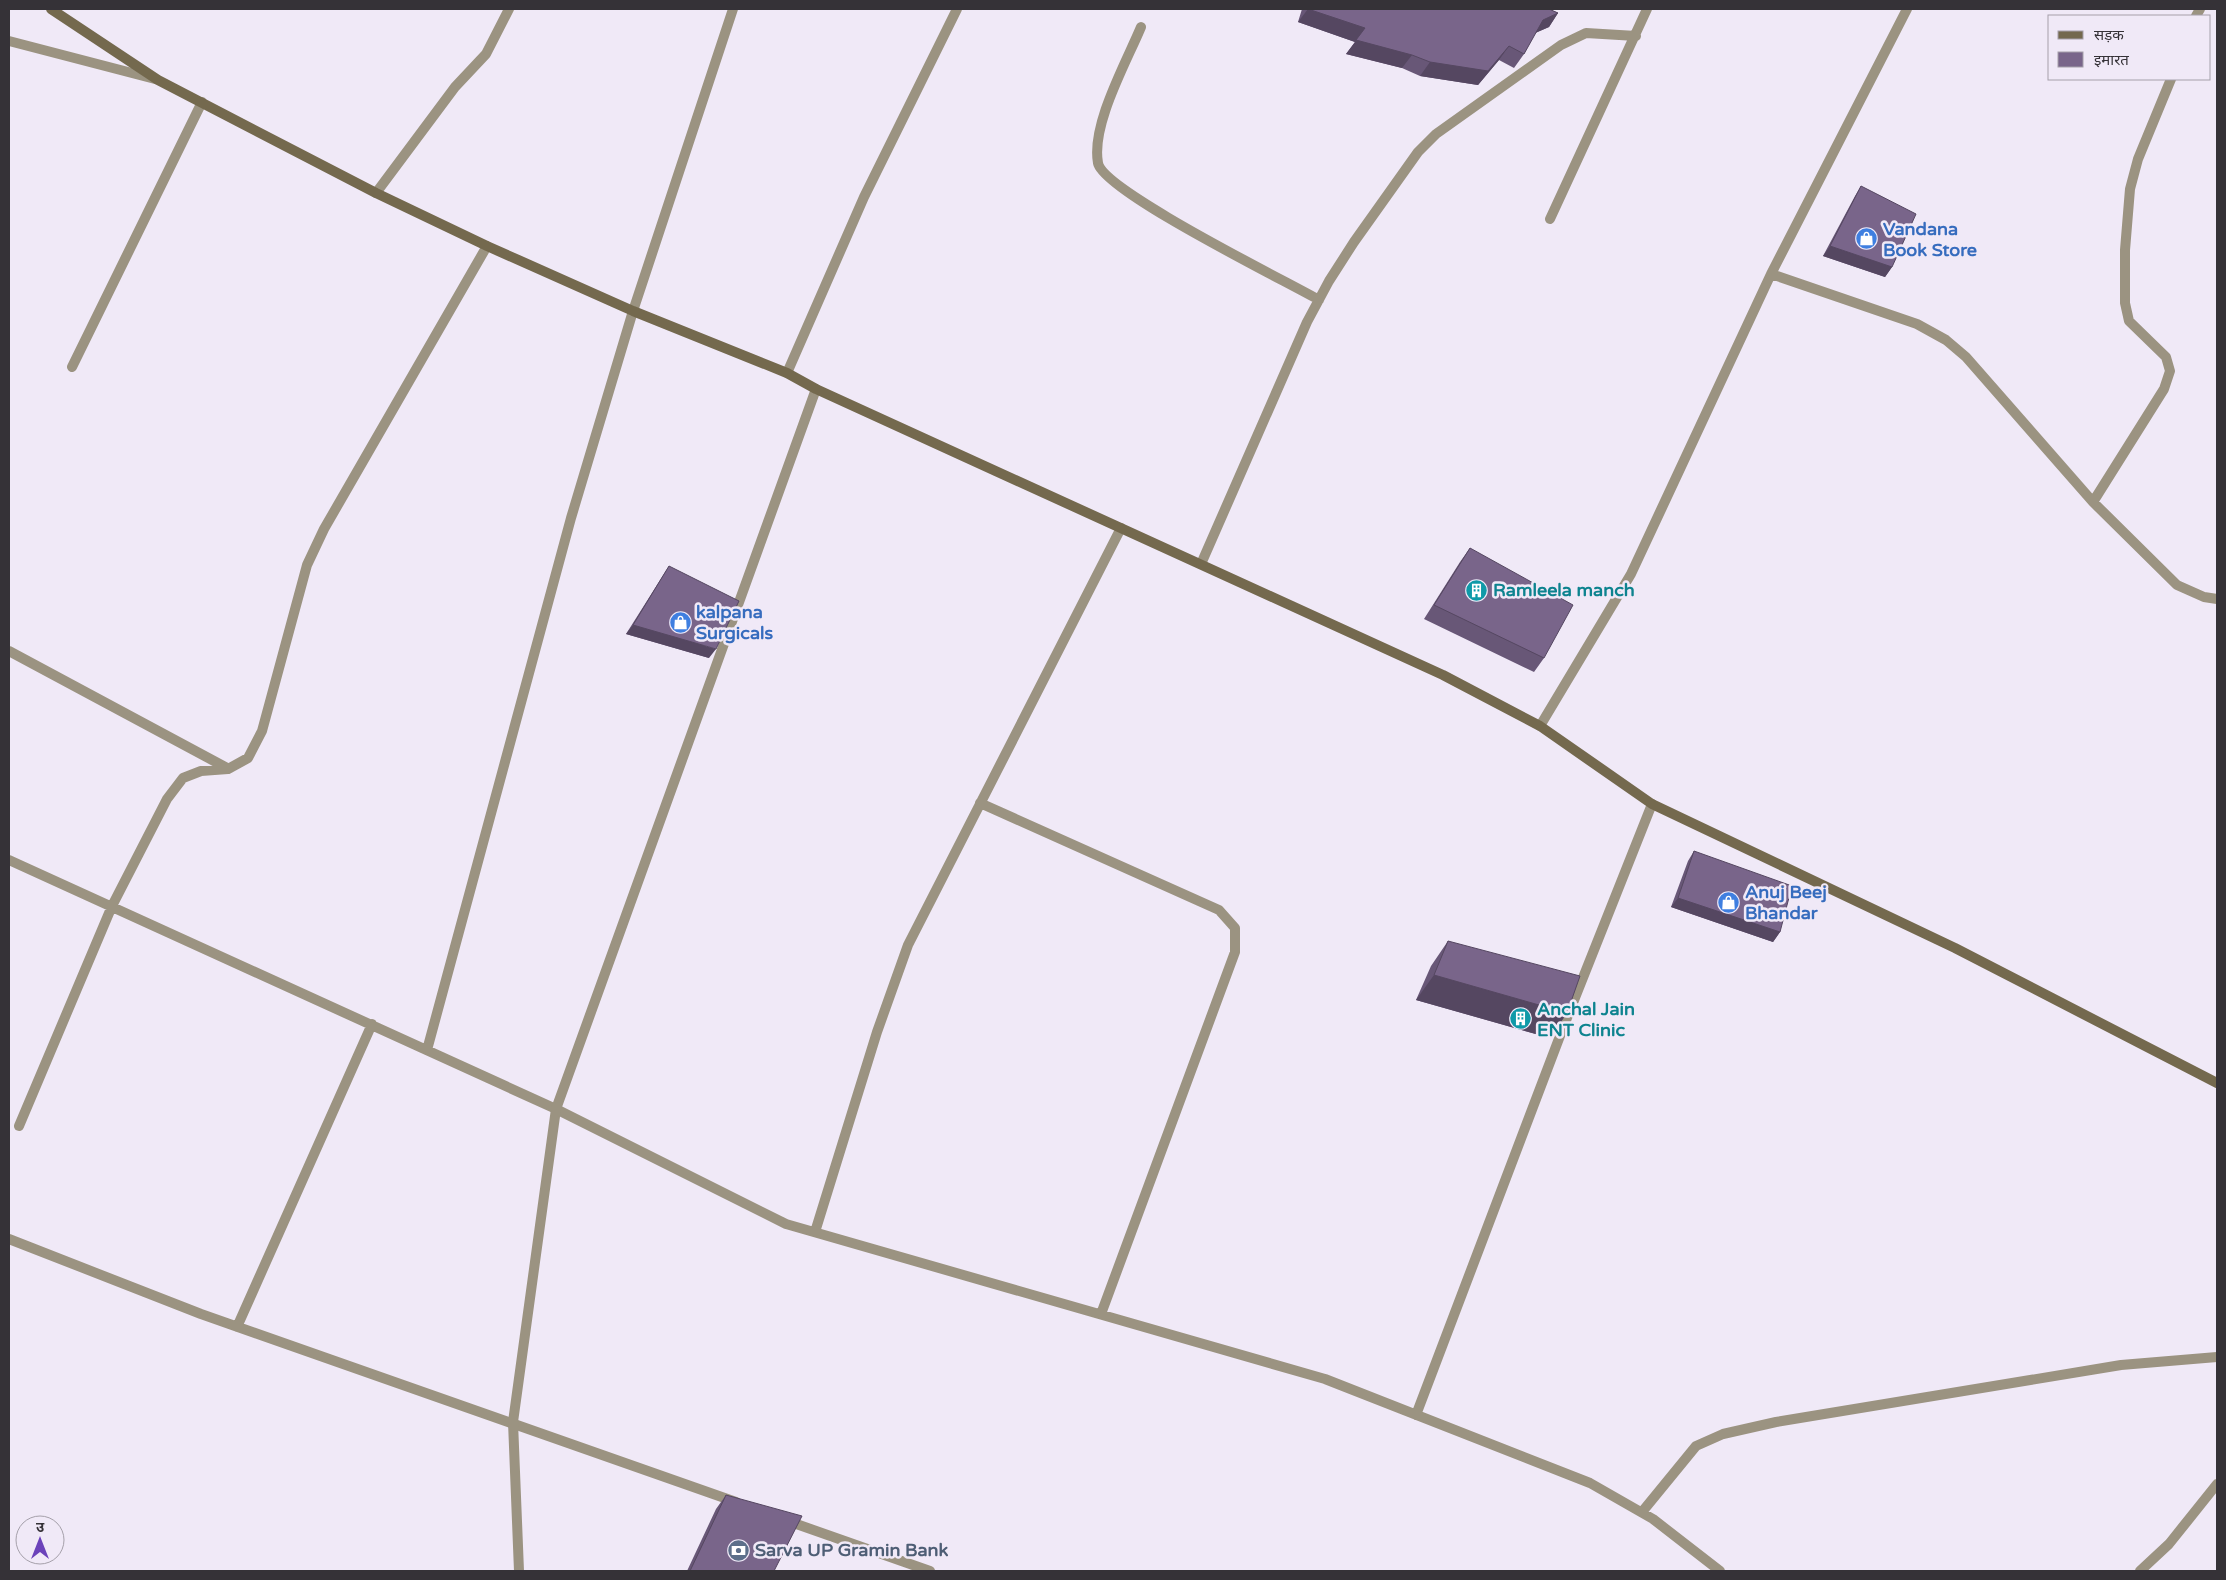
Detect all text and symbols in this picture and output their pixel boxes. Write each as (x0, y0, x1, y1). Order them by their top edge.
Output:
legend (2048, 15, 2211, 80)
text: सड़क (2094, 26, 2124, 44)
text: इमारत (2094, 51, 2129, 69)
place label: Vandana Book Store (1883, 218, 1977, 261)
shop icon: Vandana Book Store (1855, 227, 1879, 251)
building icon: Ramleela manch (1465, 578, 1489, 602)
place label: Ramleela manch (1493, 579, 1635, 601)
place label: kalpana Surgicals (696, 601, 774, 644)
shop icon: kalpana Surgicals (668, 610, 692, 634)
place label: Anuj Beej Bhandar (1745, 881, 1827, 924)
shop icon: Anuj Beej Bhandar (1717, 890, 1741, 914)
place label: Anchal Jain ENT Clinic (1537, 998, 1635, 1041)
building icon: Anchal Jain ENT Clinic (1509, 1007, 1533, 1031)
north arrow (15, 1515, 65, 1565)
text: उ (36, 1519, 45, 1536)
bank icon: Sarva UP Gramin Bank (727, 1538, 751, 1562)
place label: Sarva UP Gramin Bank (755, 1539, 949, 1561)

